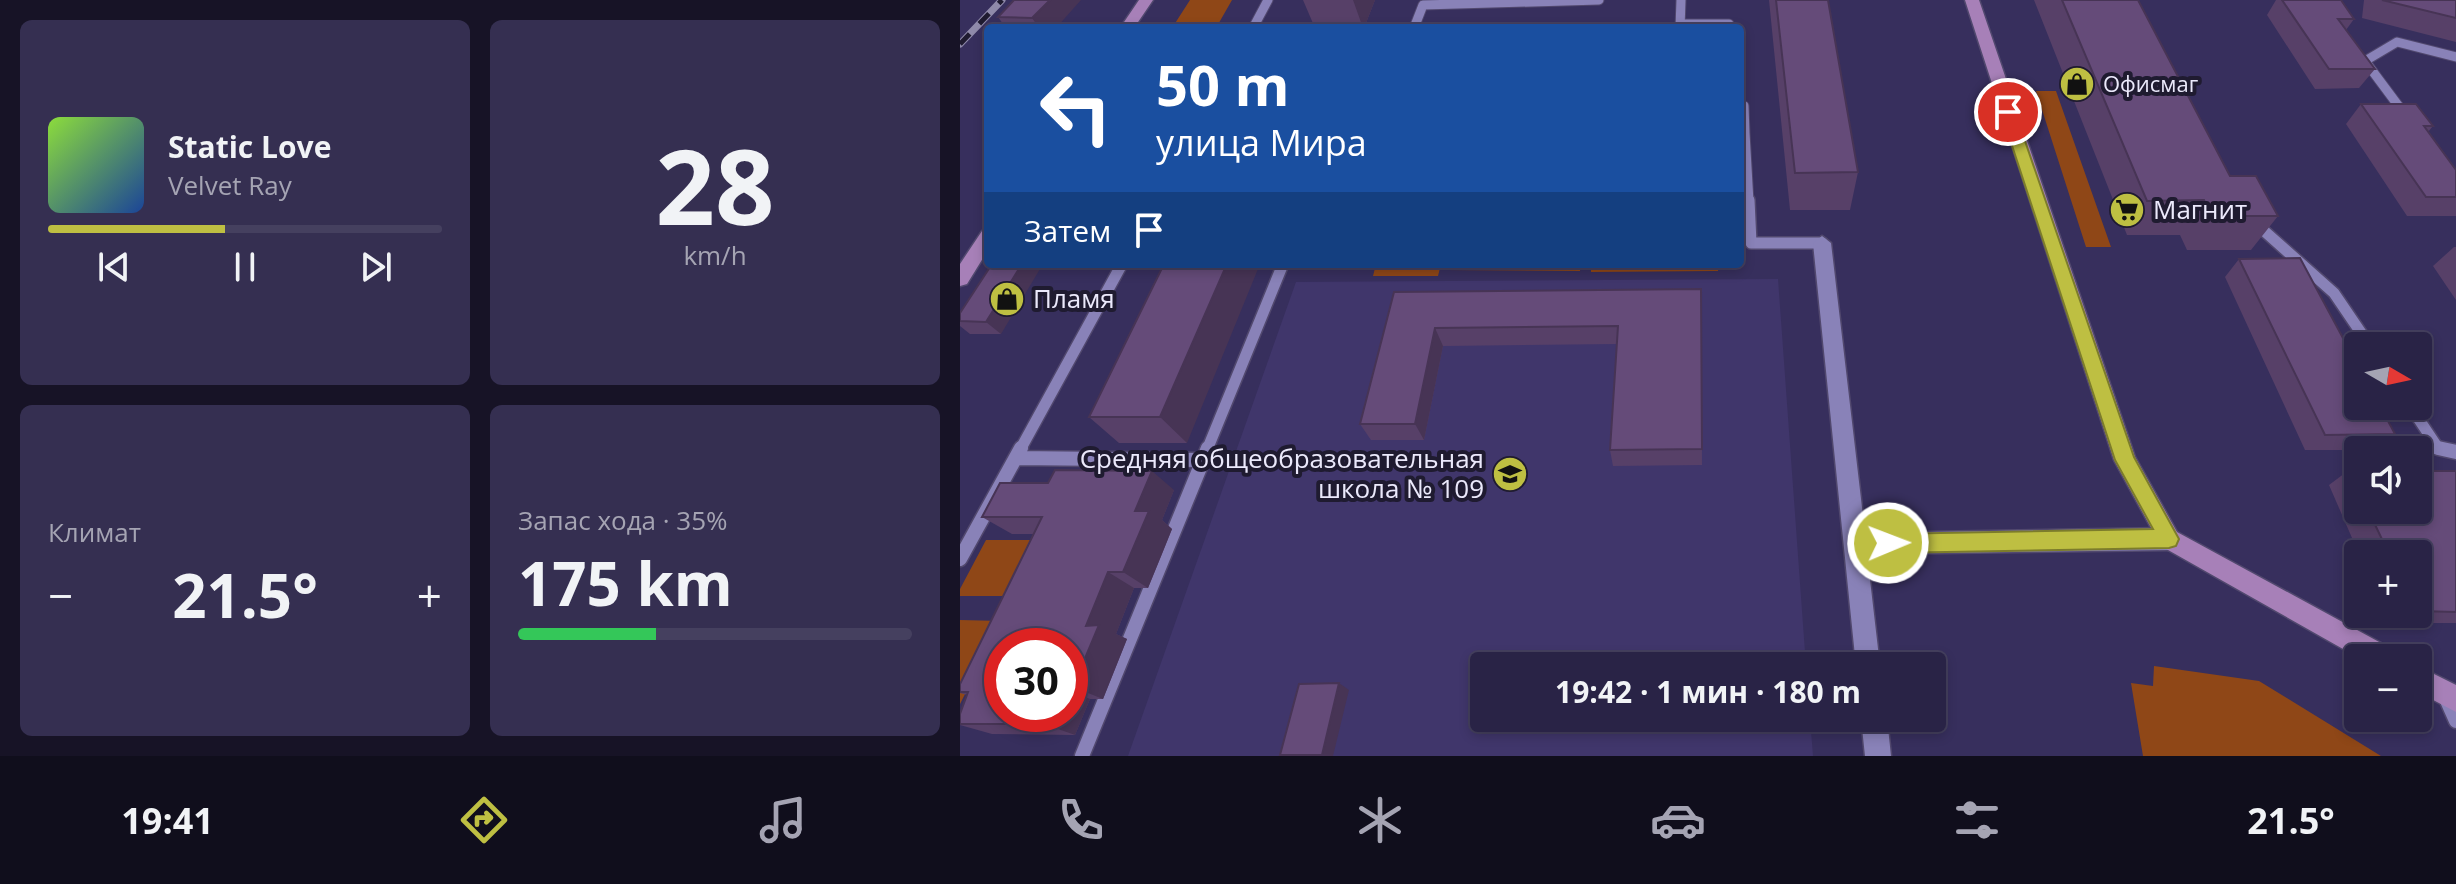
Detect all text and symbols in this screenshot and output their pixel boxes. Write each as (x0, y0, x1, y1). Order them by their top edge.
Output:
text: 50 m (1156, 46, 1290, 122)
icon: left (1024, 56, 1128, 160)
shop icon: Офисмаг (2058, 65, 2096, 103)
place label: Офисмаг (2103, 68, 2199, 98)
pin (1974, 78, 2042, 146)
icon: arrive (1986, 90, 2030, 134)
text: 28 (656, 114, 774, 255)
text: улица Мира (1156, 118, 1367, 167)
text: Static Love (168, 126, 331, 167)
text: Velvet Ray (168, 167, 292, 203)
supermarket icon: Магнит (2108, 191, 2146, 229)
place label: Магнит (2153, 191, 2247, 227)
icon: arrive (1127, 208, 1171, 252)
text: Затем (1024, 210, 1111, 251)
text: km/h (683, 237, 747, 273)
icon: previous (92, 245, 136, 289)
icon: pause (223, 245, 267, 289)
icon: next (354, 245, 398, 289)
shop icon: Пламя (988, 280, 1026, 318)
place label: Пламя (1033, 280, 1115, 316)
north arrow (2344, 332, 2432, 420)
map controls (2344, 332, 2432, 732)
button: sound (2344, 436, 2432, 524)
place label: Средняя общеобразовательная школа № 109 (1080, 440, 1484, 506)
school or university icon: Средняя общеобразовательная школа № 109 (1491, 455, 1529, 493)
position arrow (1846, 501, 1930, 585)
text: Запас хода · 35% (518, 502, 728, 538)
text: Климат (48, 514, 141, 550)
button: + (2344, 540, 2432, 628)
text: 175 km (518, 542, 733, 624)
text: 21.5° (172, 554, 318, 636)
text: − (48, 565, 73, 625)
text: + (417, 565, 442, 625)
speed limit sign: 30 (984, 628, 1088, 732)
button: − (2344, 644, 2432, 732)
text: 19:42 · 1 мин · 180 m (1555, 671, 1861, 712)
icon: directions (456, 792, 512, 848)
icon: music (755, 792, 811, 848)
icon: phone (1053, 792, 1109, 848)
icon: climate (1352, 792, 1408, 848)
icon: car (1650, 792, 1706, 848)
icon: filters (1949, 792, 2005, 848)
text: 19:41 (121, 796, 214, 845)
text: 21.5° (2247, 796, 2335, 845)

